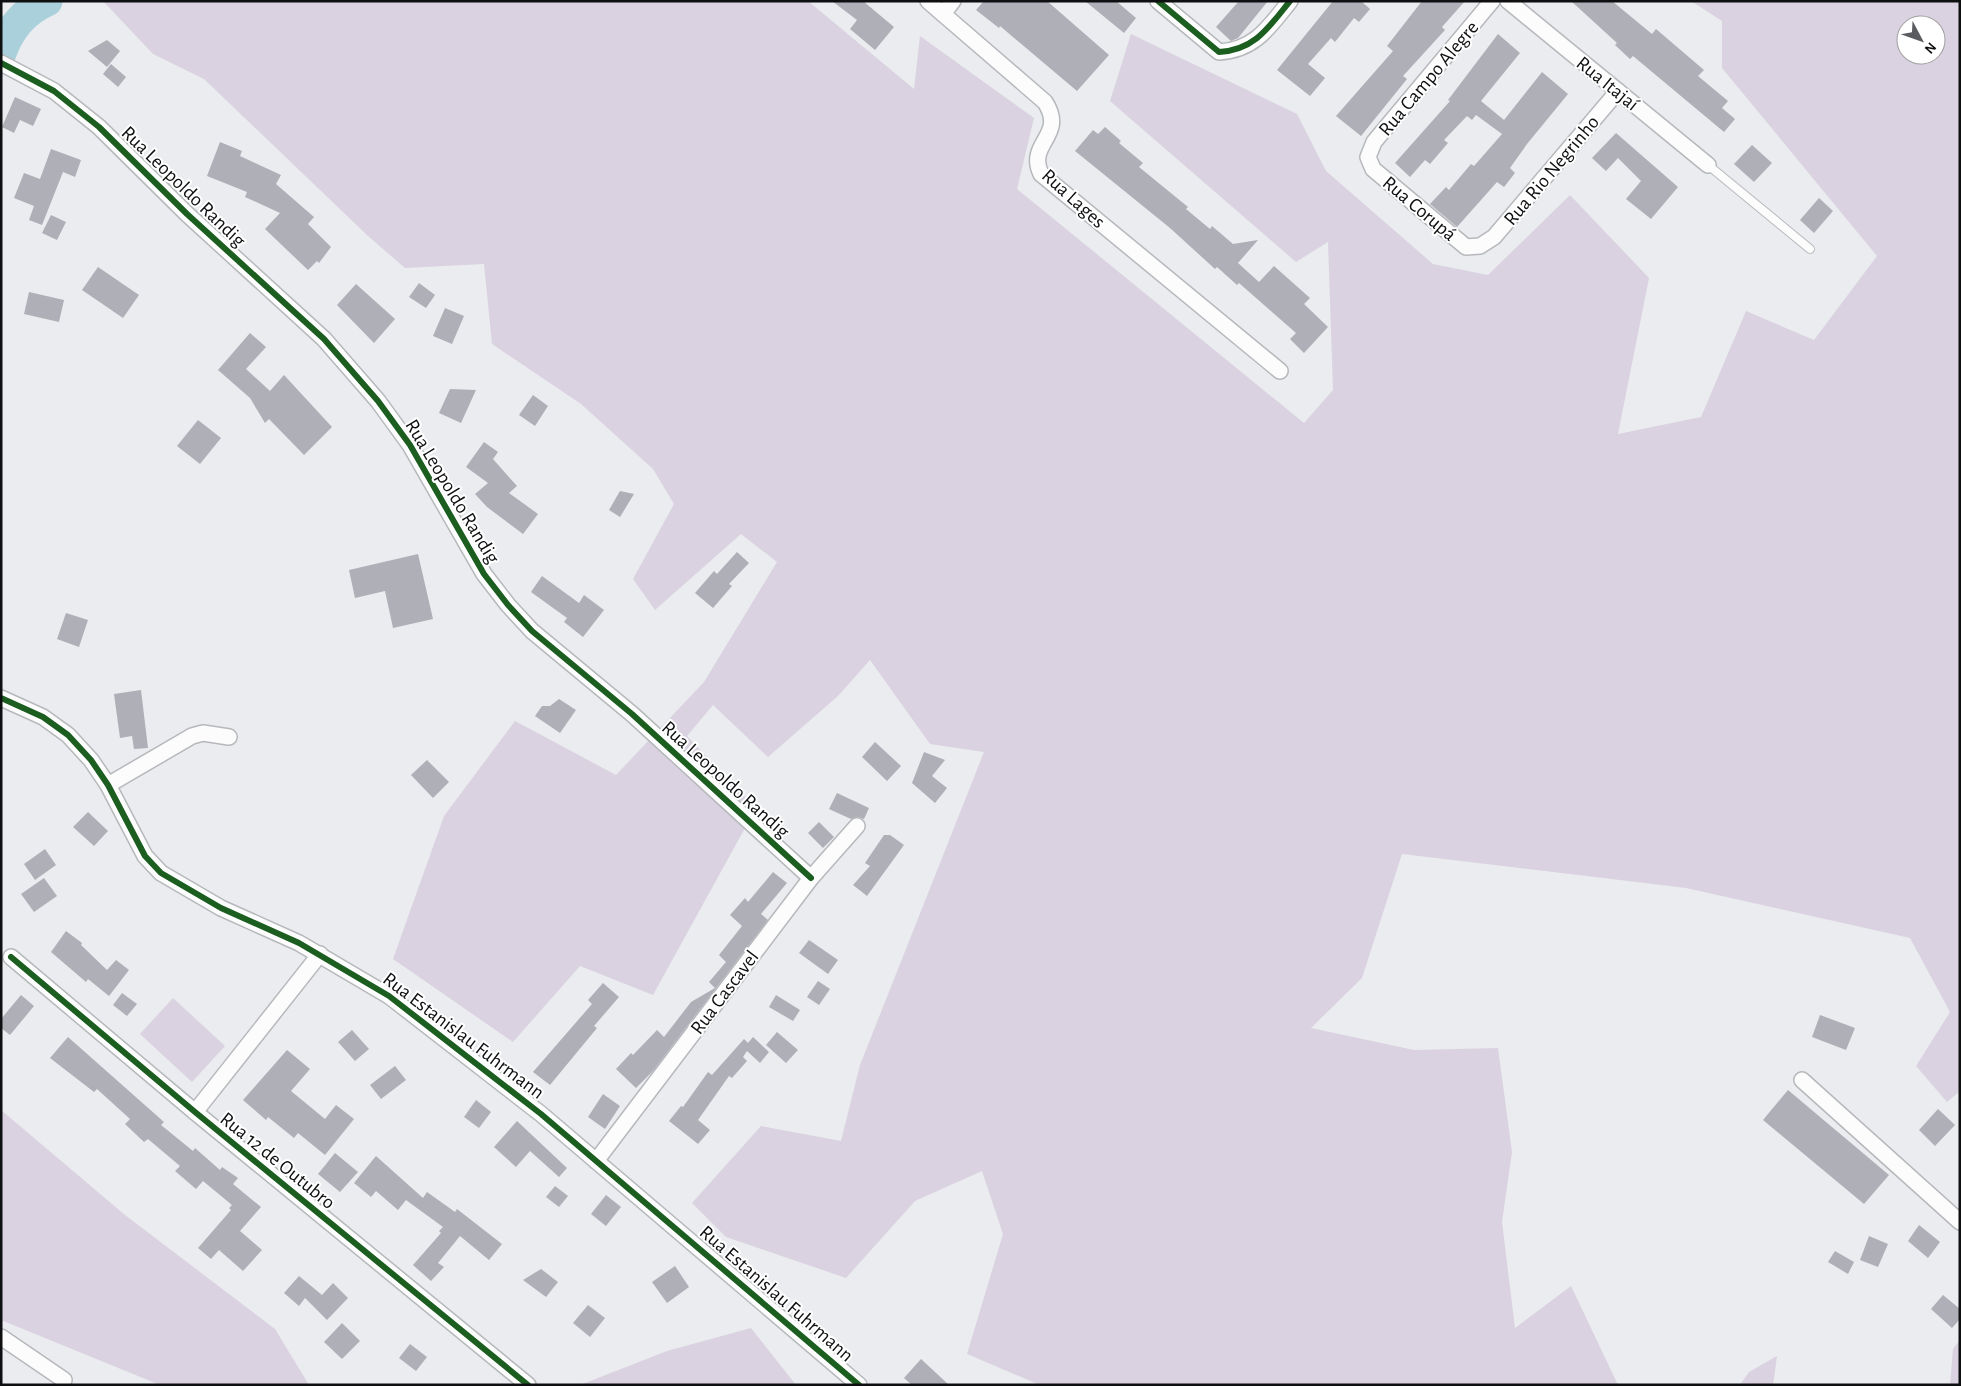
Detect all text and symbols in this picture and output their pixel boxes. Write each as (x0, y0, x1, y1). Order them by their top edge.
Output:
north arrow (1896, 15, 1946, 65)
street label: Rua Campo Alegre (1375, 17, 1482, 140)
text: N (1922, 40, 1939, 56)
street label: Rua Itajaí (1572, 53, 1642, 115)
street label: Rua Rio Negrinho (1500, 112, 1603, 229)
street label: Rua Leopoldo Randig (117, 123, 249, 251)
street label: Rua Lages (1038, 165, 1109, 232)
street label: Rua Corupá (1379, 172, 1460, 245)
street label: Rua Leopoldo Randig (401, 416, 503, 567)
street label: Rua Leopoldo Randig (658, 717, 793, 842)
street label: Rua Cascavel (687, 947, 763, 1038)
street label: Rua Estanislau Fuhrmann (379, 969, 548, 1103)
street label: Rua 12 de Outubro (216, 1109, 339, 1213)
street label: Rua Estanislau Fuhrmann (696, 1222, 857, 1366)

